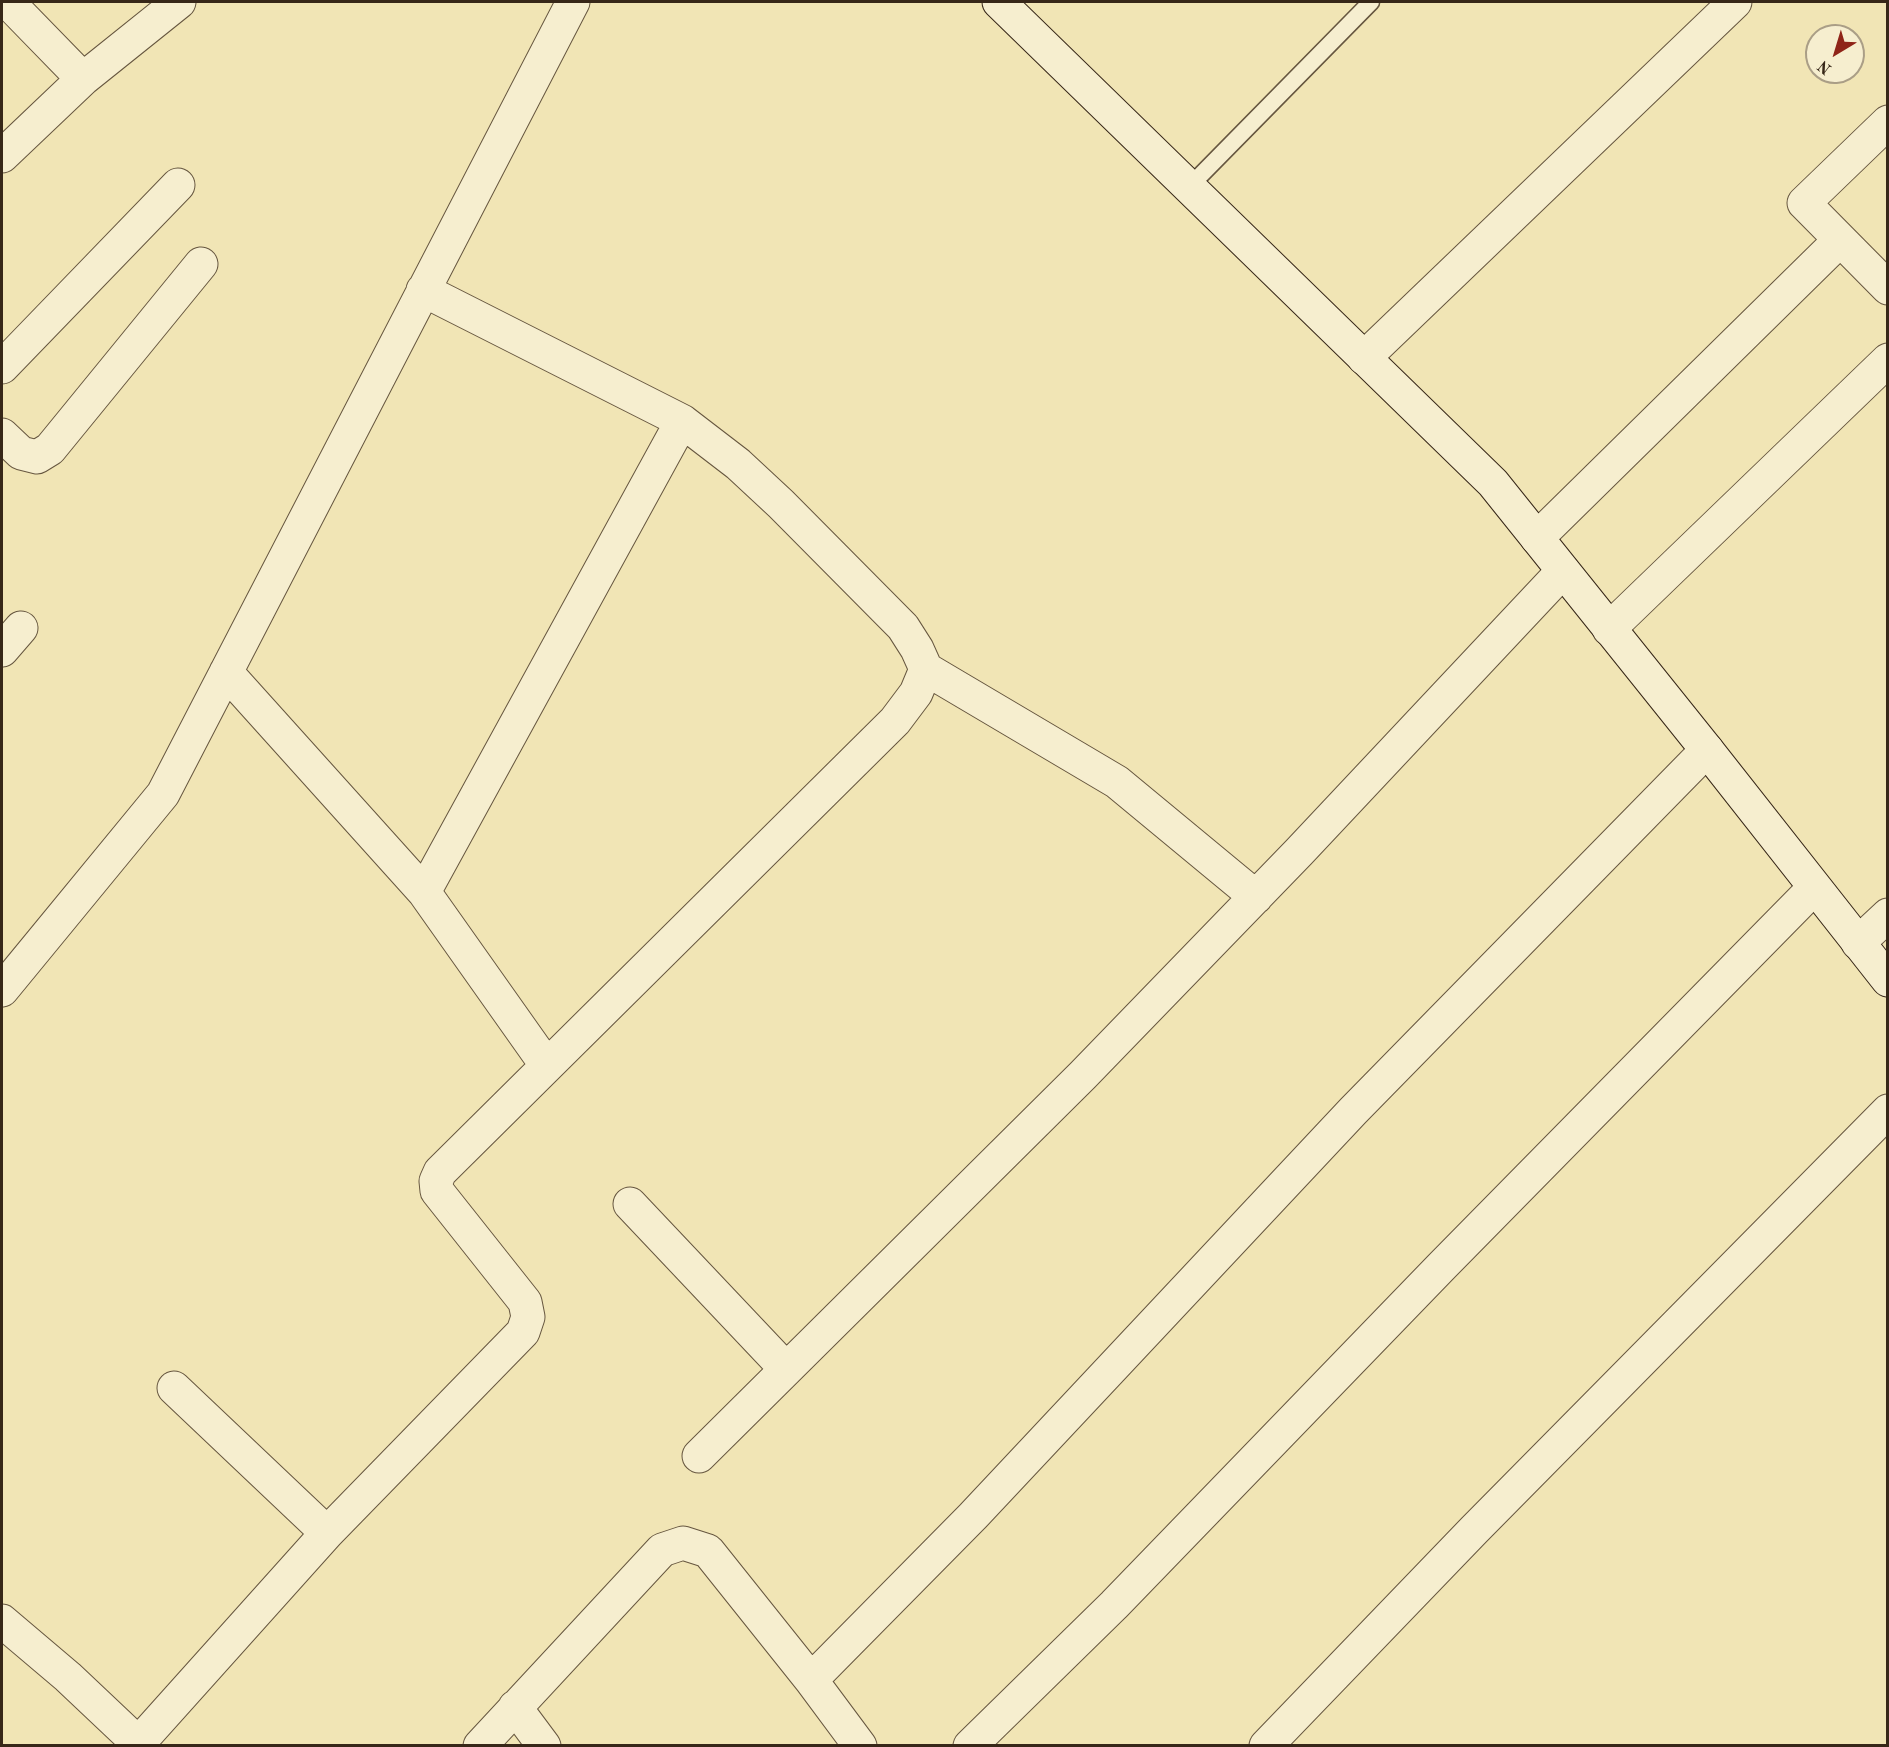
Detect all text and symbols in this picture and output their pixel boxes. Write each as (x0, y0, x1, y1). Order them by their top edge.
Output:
north arrow (1805, 24, 1865, 84)
text: N (1815, 57, 1835, 77)

